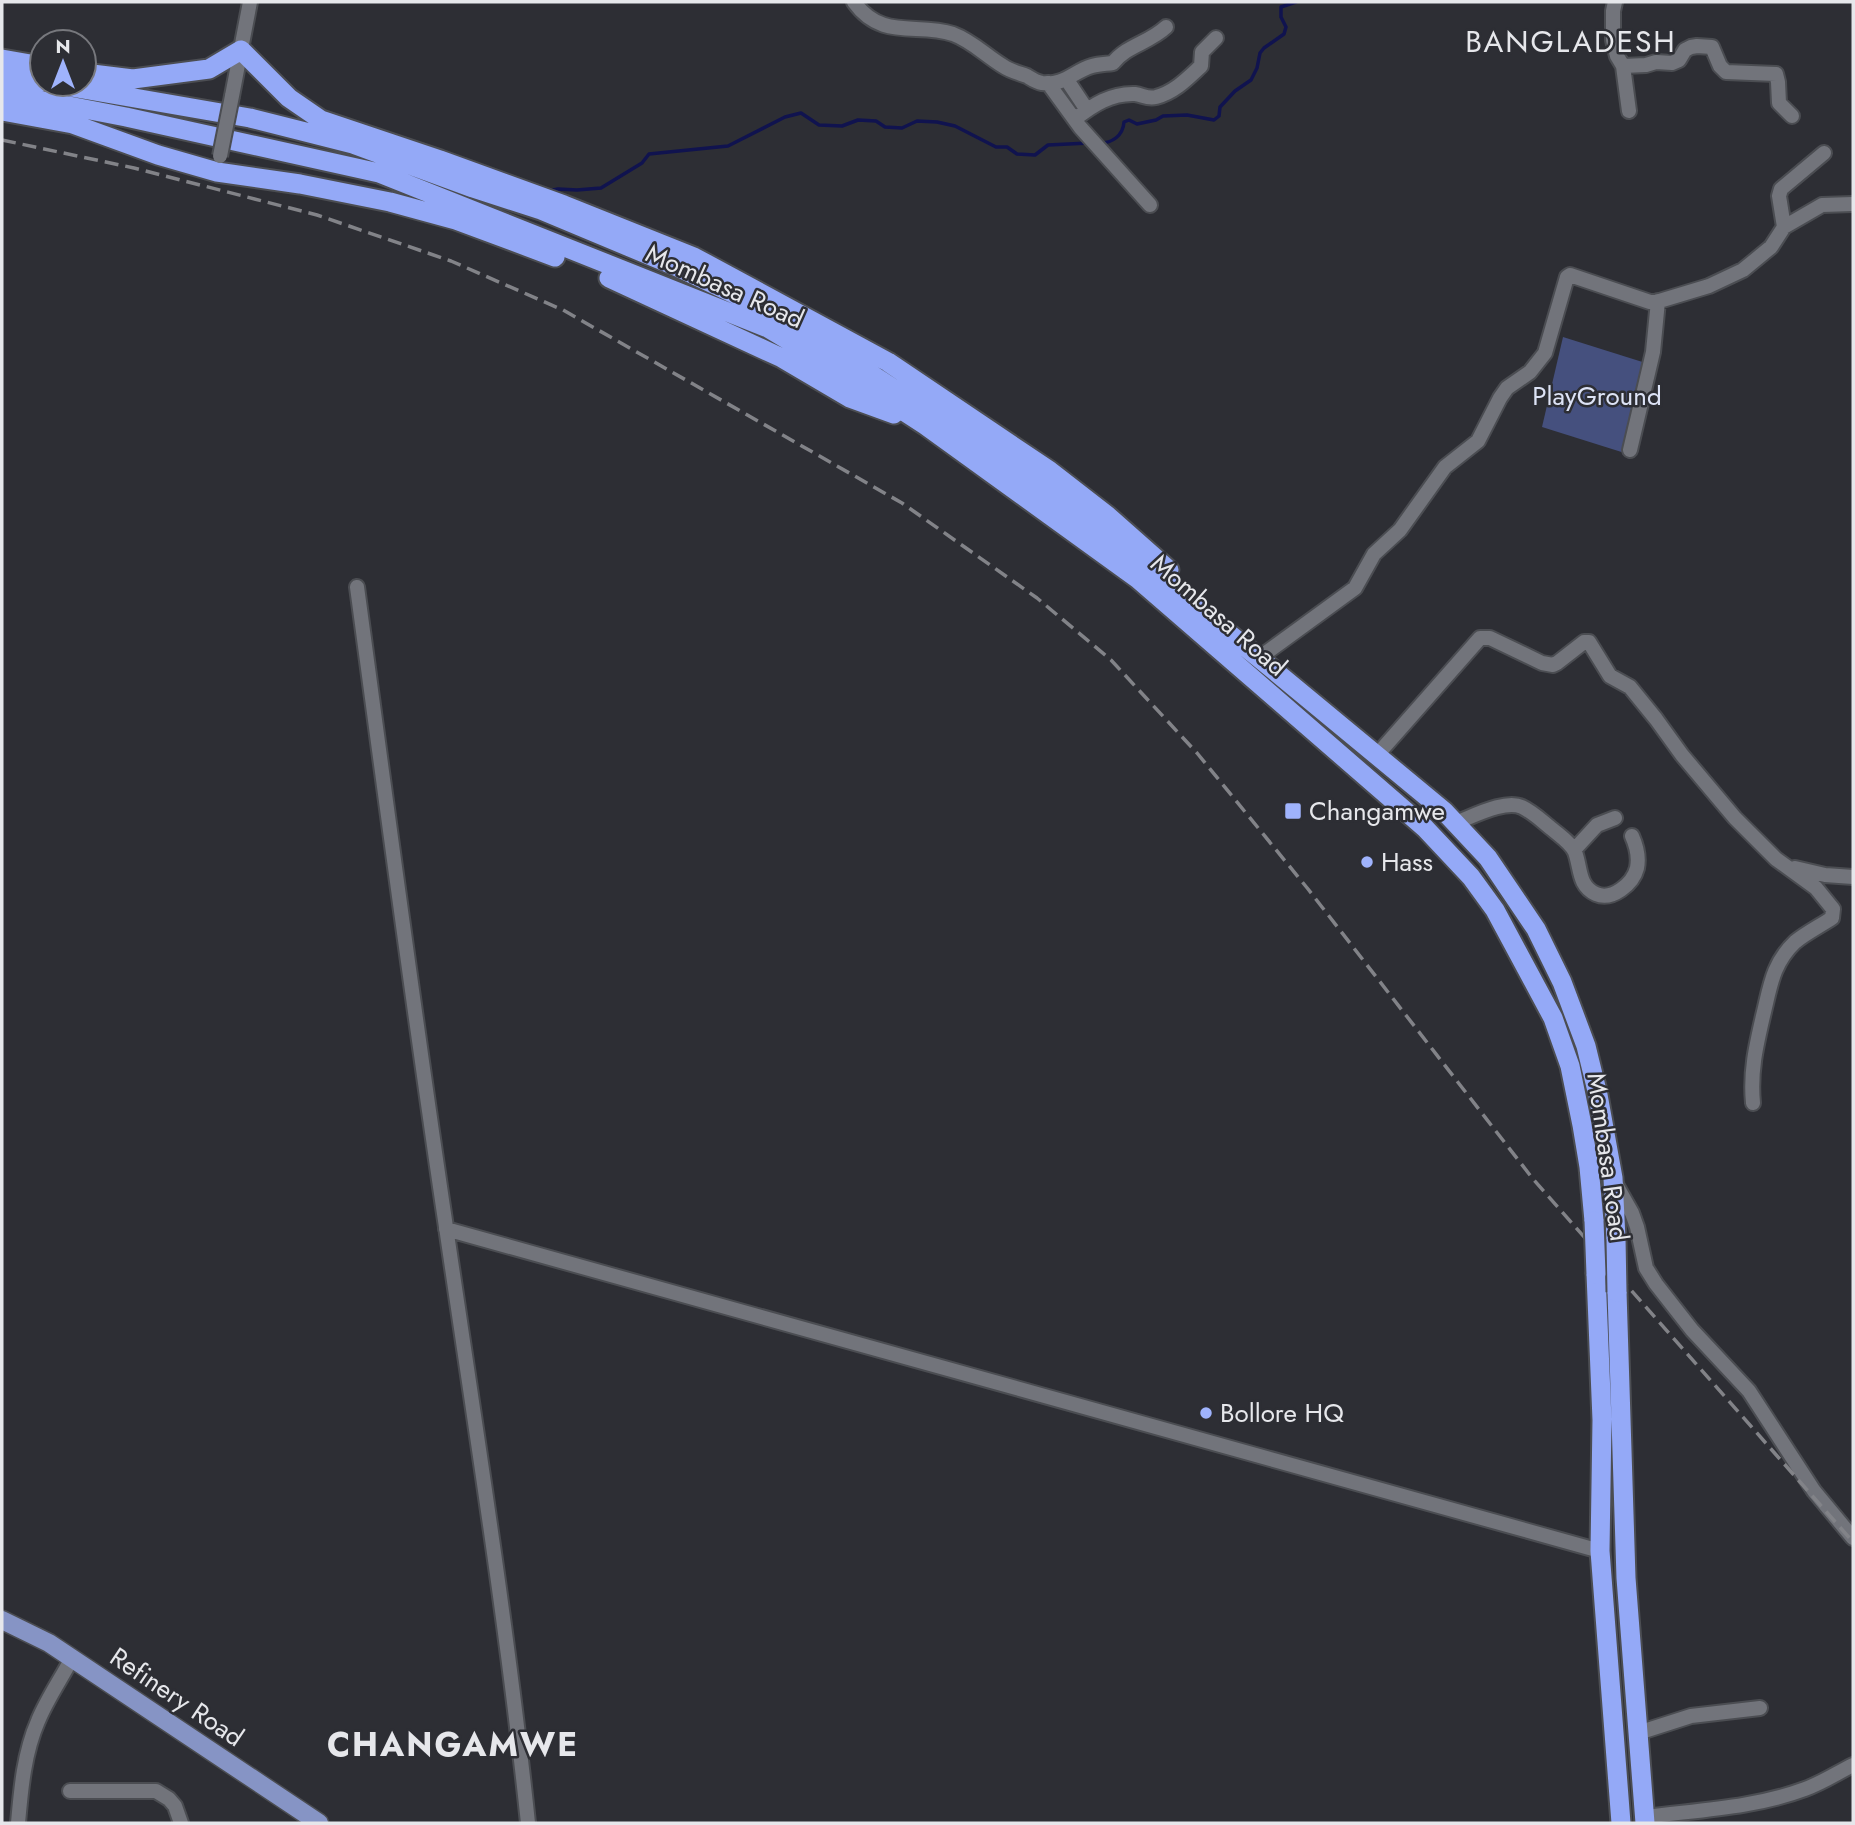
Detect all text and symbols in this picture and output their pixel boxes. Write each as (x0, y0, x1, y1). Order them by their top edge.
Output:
district label: BANGLADESH (1465, 20, 1677, 63)
north arrow (28, 28, 98, 98)
text: N (55, 33, 71, 60)
street label: Mombasa Road (640, 234, 810, 338)
park label: PlayGround (1532, 377, 1662, 415)
street label: Mombasa Road (1142, 545, 1296, 685)
place label: Changamwe (1309, 792, 1445, 830)
marker: Changamwe (1283, 801, 1303, 821)
place label: Hass (1381, 843, 1433, 881)
marker: Hass (1359, 854, 1375, 870)
street label: Mombasa Road (1577, 1070, 1639, 1244)
place label: Bollore HQ (1220, 1394, 1344, 1432)
marker: Bollore HQ (1198, 1405, 1214, 1421)
street label: Refinery Road (102, 1638, 252, 1756)
district label: CHANGAMWE (327, 1721, 579, 1768)

